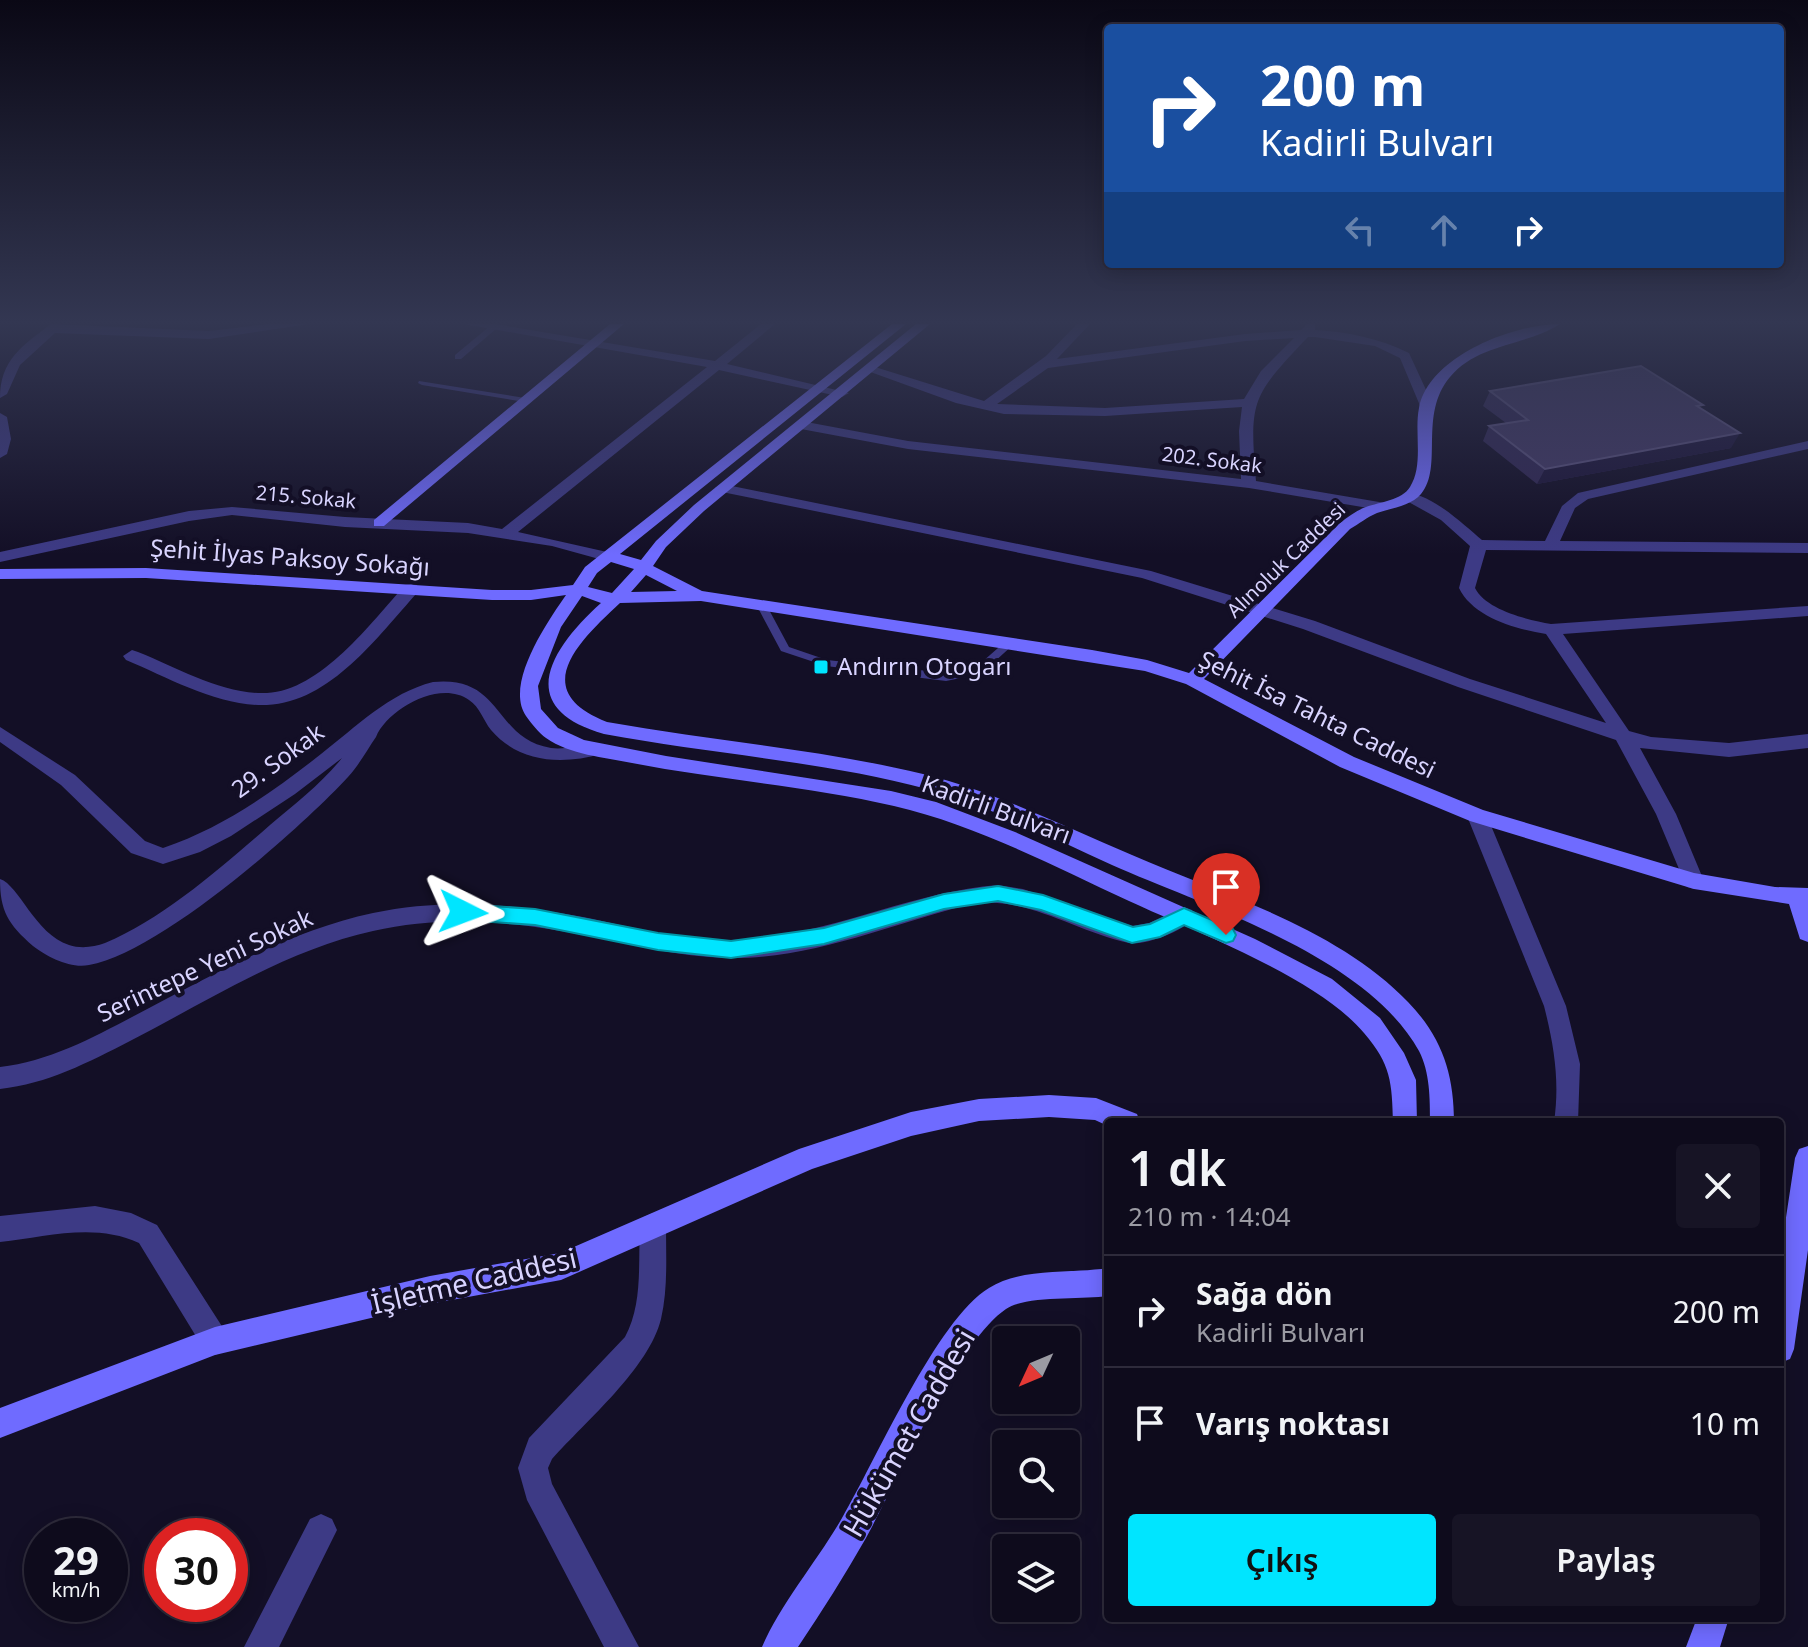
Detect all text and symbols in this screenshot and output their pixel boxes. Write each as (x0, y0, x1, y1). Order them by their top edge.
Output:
text: 200 m (1260, 46, 1425, 122)
icon: right (1128, 56, 1232, 160)
text: Kadirli Bulvarı (1260, 118, 1494, 167)
icon: left (1338, 208, 1382, 252)
icon: ahead (1422, 208, 1466, 252)
icon: right (1506, 208, 1550, 252)
street label: 202. Sokak (1161, 440, 1264, 479)
street label: 215. Sokak (255, 479, 358, 514)
street label: Alınoluk Caddesi (1220, 496, 1351, 623)
street label: Şehit İlyas Paksoy Sokağı (149, 530, 431, 583)
street label: Şehit İsa Tahta Caddesi (1194, 642, 1441, 785)
place label: Andırın Otogarı (837, 649, 1012, 682)
marker: Andırın Otogarı (812, 658, 830, 676)
street label: 29. Sokak (224, 715, 330, 805)
street label: Kadirli Bulvarı (917, 766, 1076, 851)
pin (1192, 853, 1260, 935)
icon: arrive (1204, 865, 1248, 909)
position arrow (421, 870, 505, 954)
street label: Serintepe Yeni Sokak (91, 900, 318, 1029)
text: 1 dk (1128, 1135, 1226, 1200)
button: close (1676, 1144, 1760, 1228)
text: 210 m · 14:04 (1128, 1198, 1291, 1234)
street label: İşletme Caddesi (367, 1238, 580, 1322)
text: Sağa dön (1196, 1273, 1332, 1314)
icon: right (1128, 1289, 1172, 1333)
text: 200 m (1673, 1291, 1760, 1332)
text: Kadirli Bulvarı (1196, 1314, 1365, 1350)
street label: Hükümet Caddesi (833, 1322, 983, 1543)
north arrow (992, 1326, 1080, 1414)
map controls (992, 1326, 1080, 1622)
icon: arrive (1128, 1401, 1172, 1445)
text: Varış noktası (1196, 1403, 1390, 1444)
text: 10 m (1690, 1403, 1760, 1444)
button: search (992, 1430, 1080, 1518)
button: Çıkış (1128, 1514, 1436, 1606)
button: Paylaş (1452, 1514, 1760, 1606)
speed limit sign: 30 (144, 1518, 248, 1622)
text: 29 (53, 1532, 99, 1587)
button: layers (992, 1534, 1080, 1622)
text: km/h (51, 1576, 101, 1603)

